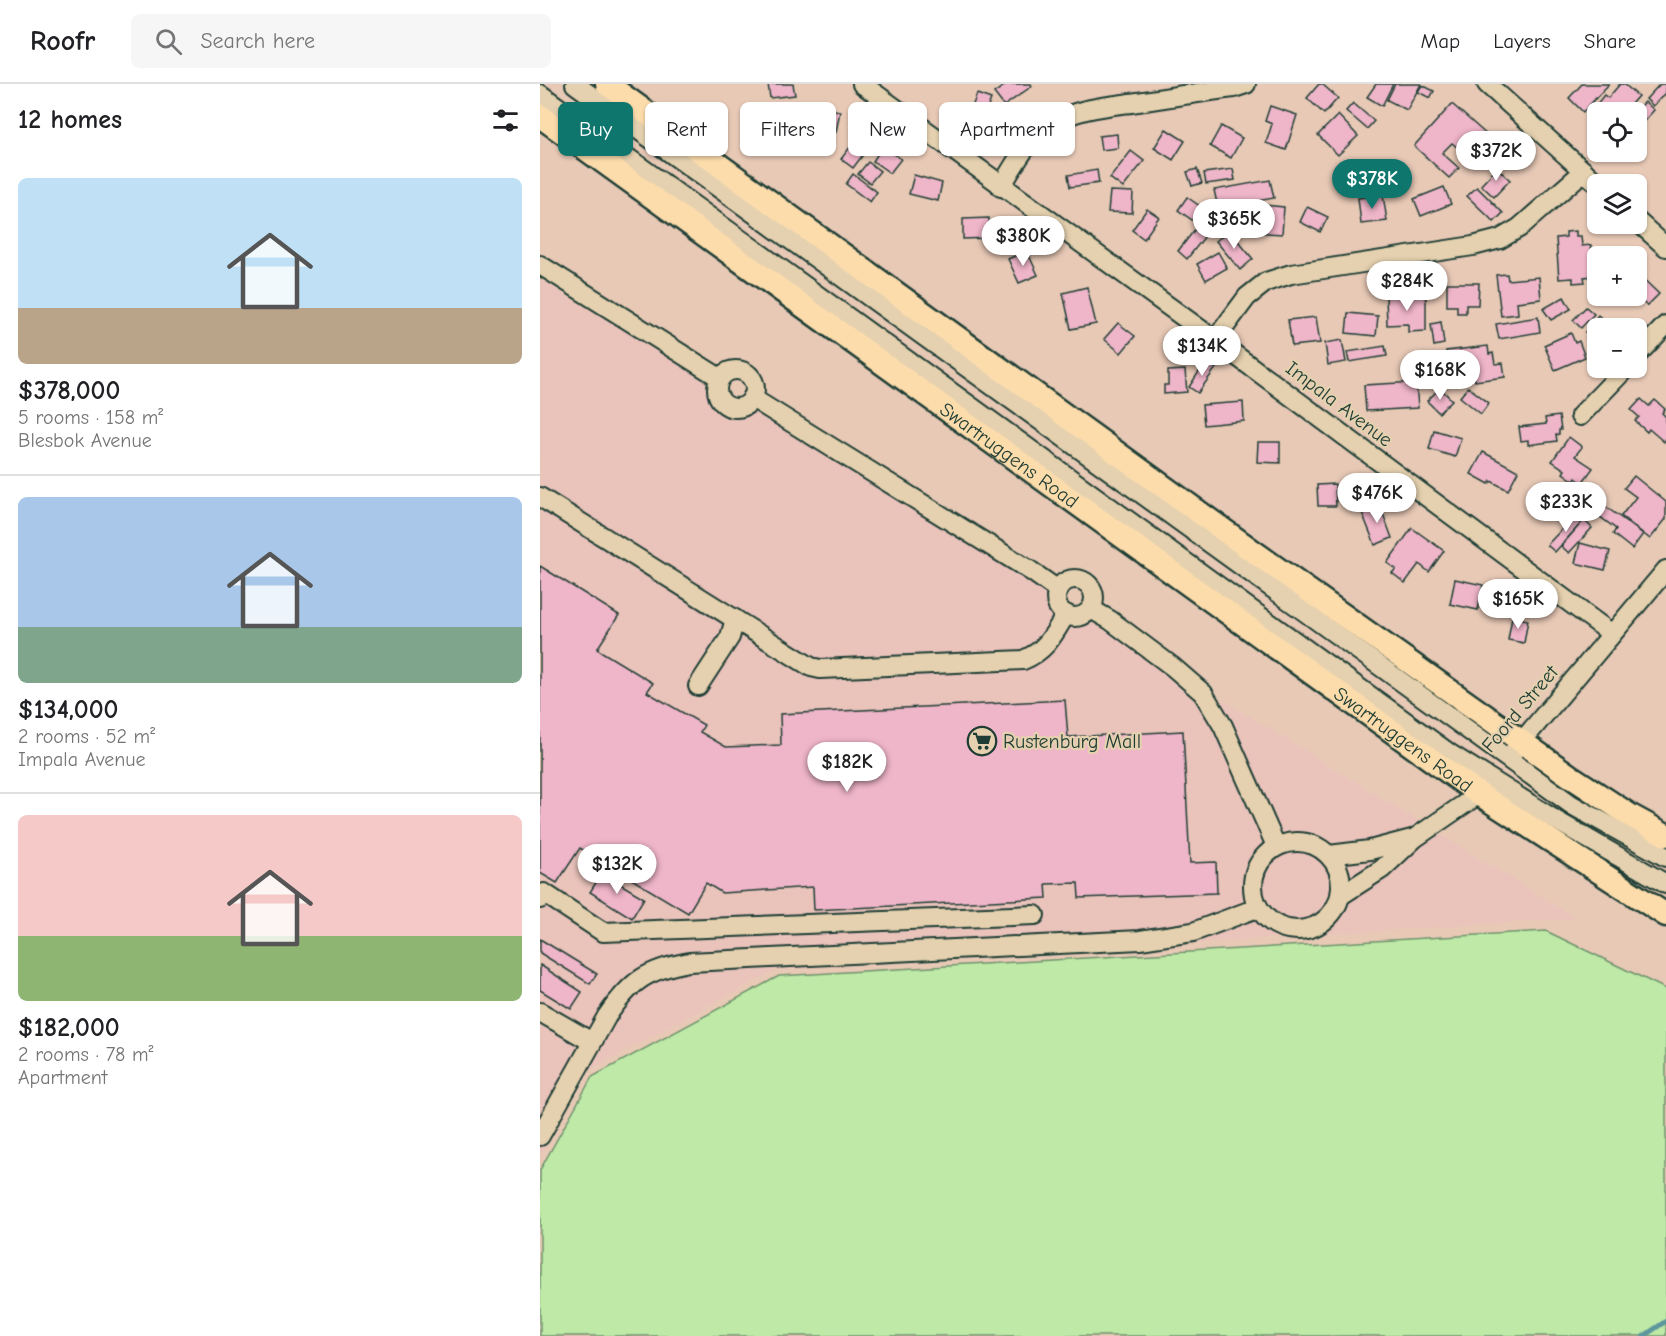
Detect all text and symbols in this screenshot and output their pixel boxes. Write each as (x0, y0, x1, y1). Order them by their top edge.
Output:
search box (131, 14, 551, 68)
text: Roofr (30, 25, 95, 57)
icon: search (152, 25, 185, 58)
text: Search here (200, 28, 315, 54)
text: Map (1421, 29, 1460, 53)
text: Layers (1493, 29, 1551, 53)
text: Share (1584, 29, 1636, 53)
chip: Buy (558, 102, 633, 156)
chip: Rent (645, 102, 728, 156)
chip: Filters (740, 102, 836, 156)
chip: New (848, 102, 927, 156)
chip: Apartment (939, 102, 1075, 156)
map controls (1587, 102, 1647, 378)
button: locate (1587, 102, 1647, 162)
icon: filters (489, 104, 522, 137)
text: 12 homes (18, 105, 122, 135)
pin: $372K (1454, 131, 1538, 182)
text: $372K (1470, 139, 1522, 162)
pin: $378K (1330, 159, 1414, 210)
text: $378K (1346, 167, 1398, 190)
button: layers (1587, 174, 1647, 234)
pin: $365K (1192, 199, 1276, 250)
text: $365K (1207, 207, 1261, 230)
pin: $380K (981, 216, 1065, 267)
icon: home (216, 217, 324, 325)
text: $380K (996, 224, 1050, 247)
button: + (1587, 246, 1647, 306)
pin: $284K (1365, 261, 1449, 312)
text: $284K (1381, 269, 1433, 292)
button: − (1587, 318, 1647, 378)
pin: $134K (1160, 326, 1244, 377)
text: $134K (1177, 334, 1227, 357)
pin: $168K (1398, 350, 1482, 401)
street label: Impala Avenue (1281, 356, 1397, 452)
text: $168K (1414, 358, 1466, 381)
text: $378,000 (18, 376, 120, 406)
street label: Swartruggens Road (936, 397, 1083, 513)
text: 5 rooms · 158 m² (18, 406, 163, 429)
text: Blesbok Avenue (18, 429, 152, 452)
pin: $476K (1335, 473, 1419, 524)
text: $476K (1351, 481, 1403, 504)
pin: $233K (1524, 482, 1608, 533)
text: $233K (1540, 490, 1592, 513)
icon: home (216, 536, 324, 644)
pin: $165K (1476, 579, 1560, 630)
text: $165K (1492, 587, 1544, 610)
street label: Foord Street (1477, 660, 1564, 757)
street label: Swartruggens Road (1330, 682, 1477, 797)
text: $134,000 (18, 695, 118, 725)
text: 2 rooms · 52 m² (18, 725, 155, 748)
supermarket icon: Rustenburg Mall (966, 725, 998, 757)
place label: Rustenburg Mall (1003, 730, 1141, 753)
pin: $182K (805, 742, 889, 793)
text: Impala Avenue (18, 748, 146, 771)
text: $182K (821, 750, 873, 773)
pin: $132K (575, 844, 659, 895)
text: $132K (592, 852, 642, 875)
icon: home (216, 854, 324, 962)
text: $182,000 (18, 1013, 120, 1043)
text: 2 rooms · 78 m² (18, 1043, 154, 1066)
text: Apartment (18, 1066, 108, 1089)

